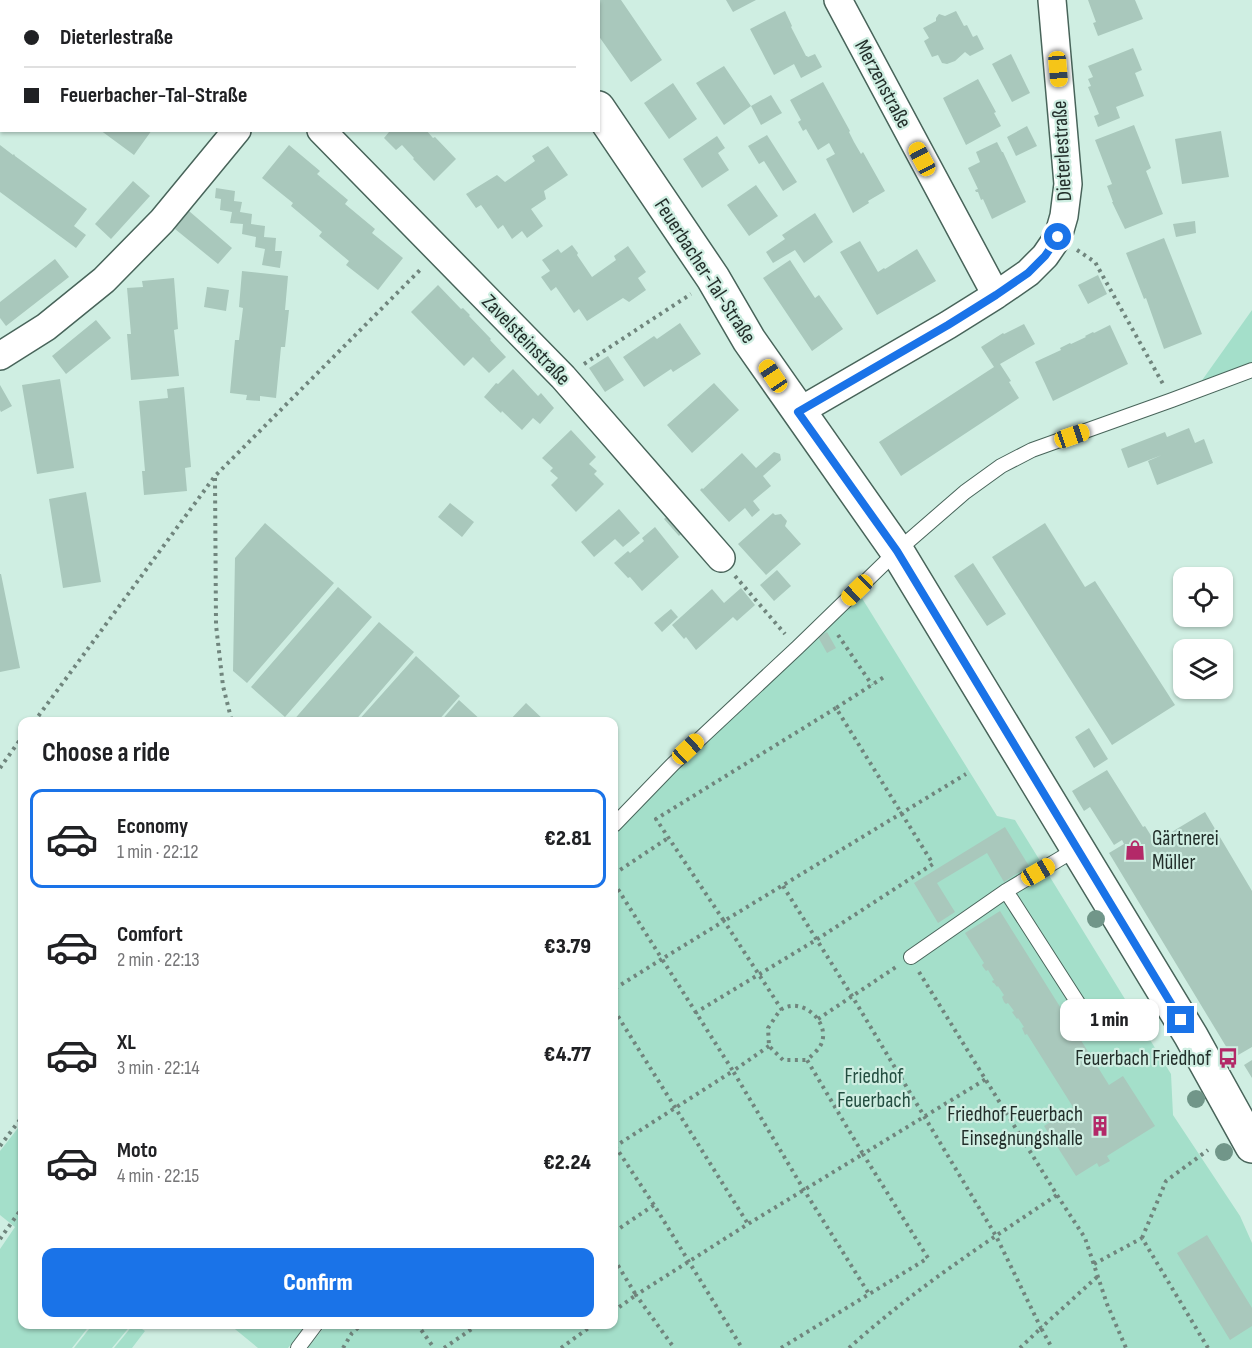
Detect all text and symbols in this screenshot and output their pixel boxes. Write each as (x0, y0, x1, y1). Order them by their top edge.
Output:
text: Dieterlestraße (60, 24, 173, 51)
street label: Merzenstraße (849, 35, 917, 133)
car (1047, 50, 1069, 88)
text: Feuerbacher-Tal-Straße (60, 82, 247, 109)
street label: Dieterlestraße (1047, 100, 1077, 202)
car (906, 139, 938, 179)
street label: Feuerbacher-Tal-Straße (649, 194, 761, 348)
route start (1044, 223, 1071, 250)
street label: Zavelsteinstraße (476, 289, 576, 391)
car (755, 356, 791, 396)
car (1052, 422, 1092, 450)
map controls (1173, 567, 1233, 699)
button: locate (1173, 567, 1233, 627)
car (838, 571, 876, 609)
button: layers (1173, 639, 1233, 699)
car (669, 730, 707, 768)
text: Choose a ride (42, 737, 170, 769)
icon: car (45, 812, 99, 866)
text: Economy (117, 813, 188, 840)
text: €2.81 (544, 825, 591, 852)
place label: Gärtnerei Müller (1152, 826, 1219, 875)
shop icon: Gärtnerei Müller (1123, 838, 1147, 862)
text: 1 min · 22:12 (117, 840, 198, 864)
car (1018, 855, 1058, 889)
icon: car (45, 920, 99, 974)
text: Comfort (117, 921, 183, 948)
text: €3.79 (544, 933, 591, 960)
text: 2 min · 22:13 (117, 948, 200, 972)
callout: 1 min (1061, 999, 1160, 1041)
route end (1167, 1006, 1194, 1033)
text: 1 min (1090, 1008, 1129, 1032)
icon: car (45, 1028, 99, 1082)
text: XL (117, 1029, 136, 1056)
text: €4.77 (544, 1041, 591, 1068)
place label: Feuerbach Friedhof (1075, 1046, 1212, 1071)
bus stop icon: Feuerbach Friedhof (1216, 1046, 1240, 1070)
text: 3 min · 22:14 (117, 1056, 200, 1080)
park label: Friedhof Feuerbach (837, 1064, 911, 1113)
place label: Friedhof Feuerbach Einsegnungshalle (947, 1102, 1083, 1151)
building icon: Friedhof Feuerbach Einsegnungshalle (1088, 1114, 1112, 1138)
icon: car (45, 1136, 99, 1190)
text: Moto (117, 1137, 157, 1164)
text: €2.24 (543, 1149, 591, 1176)
text: 4 min · 22:15 (117, 1164, 199, 1188)
button: Confirm (42, 1248, 594, 1317)

